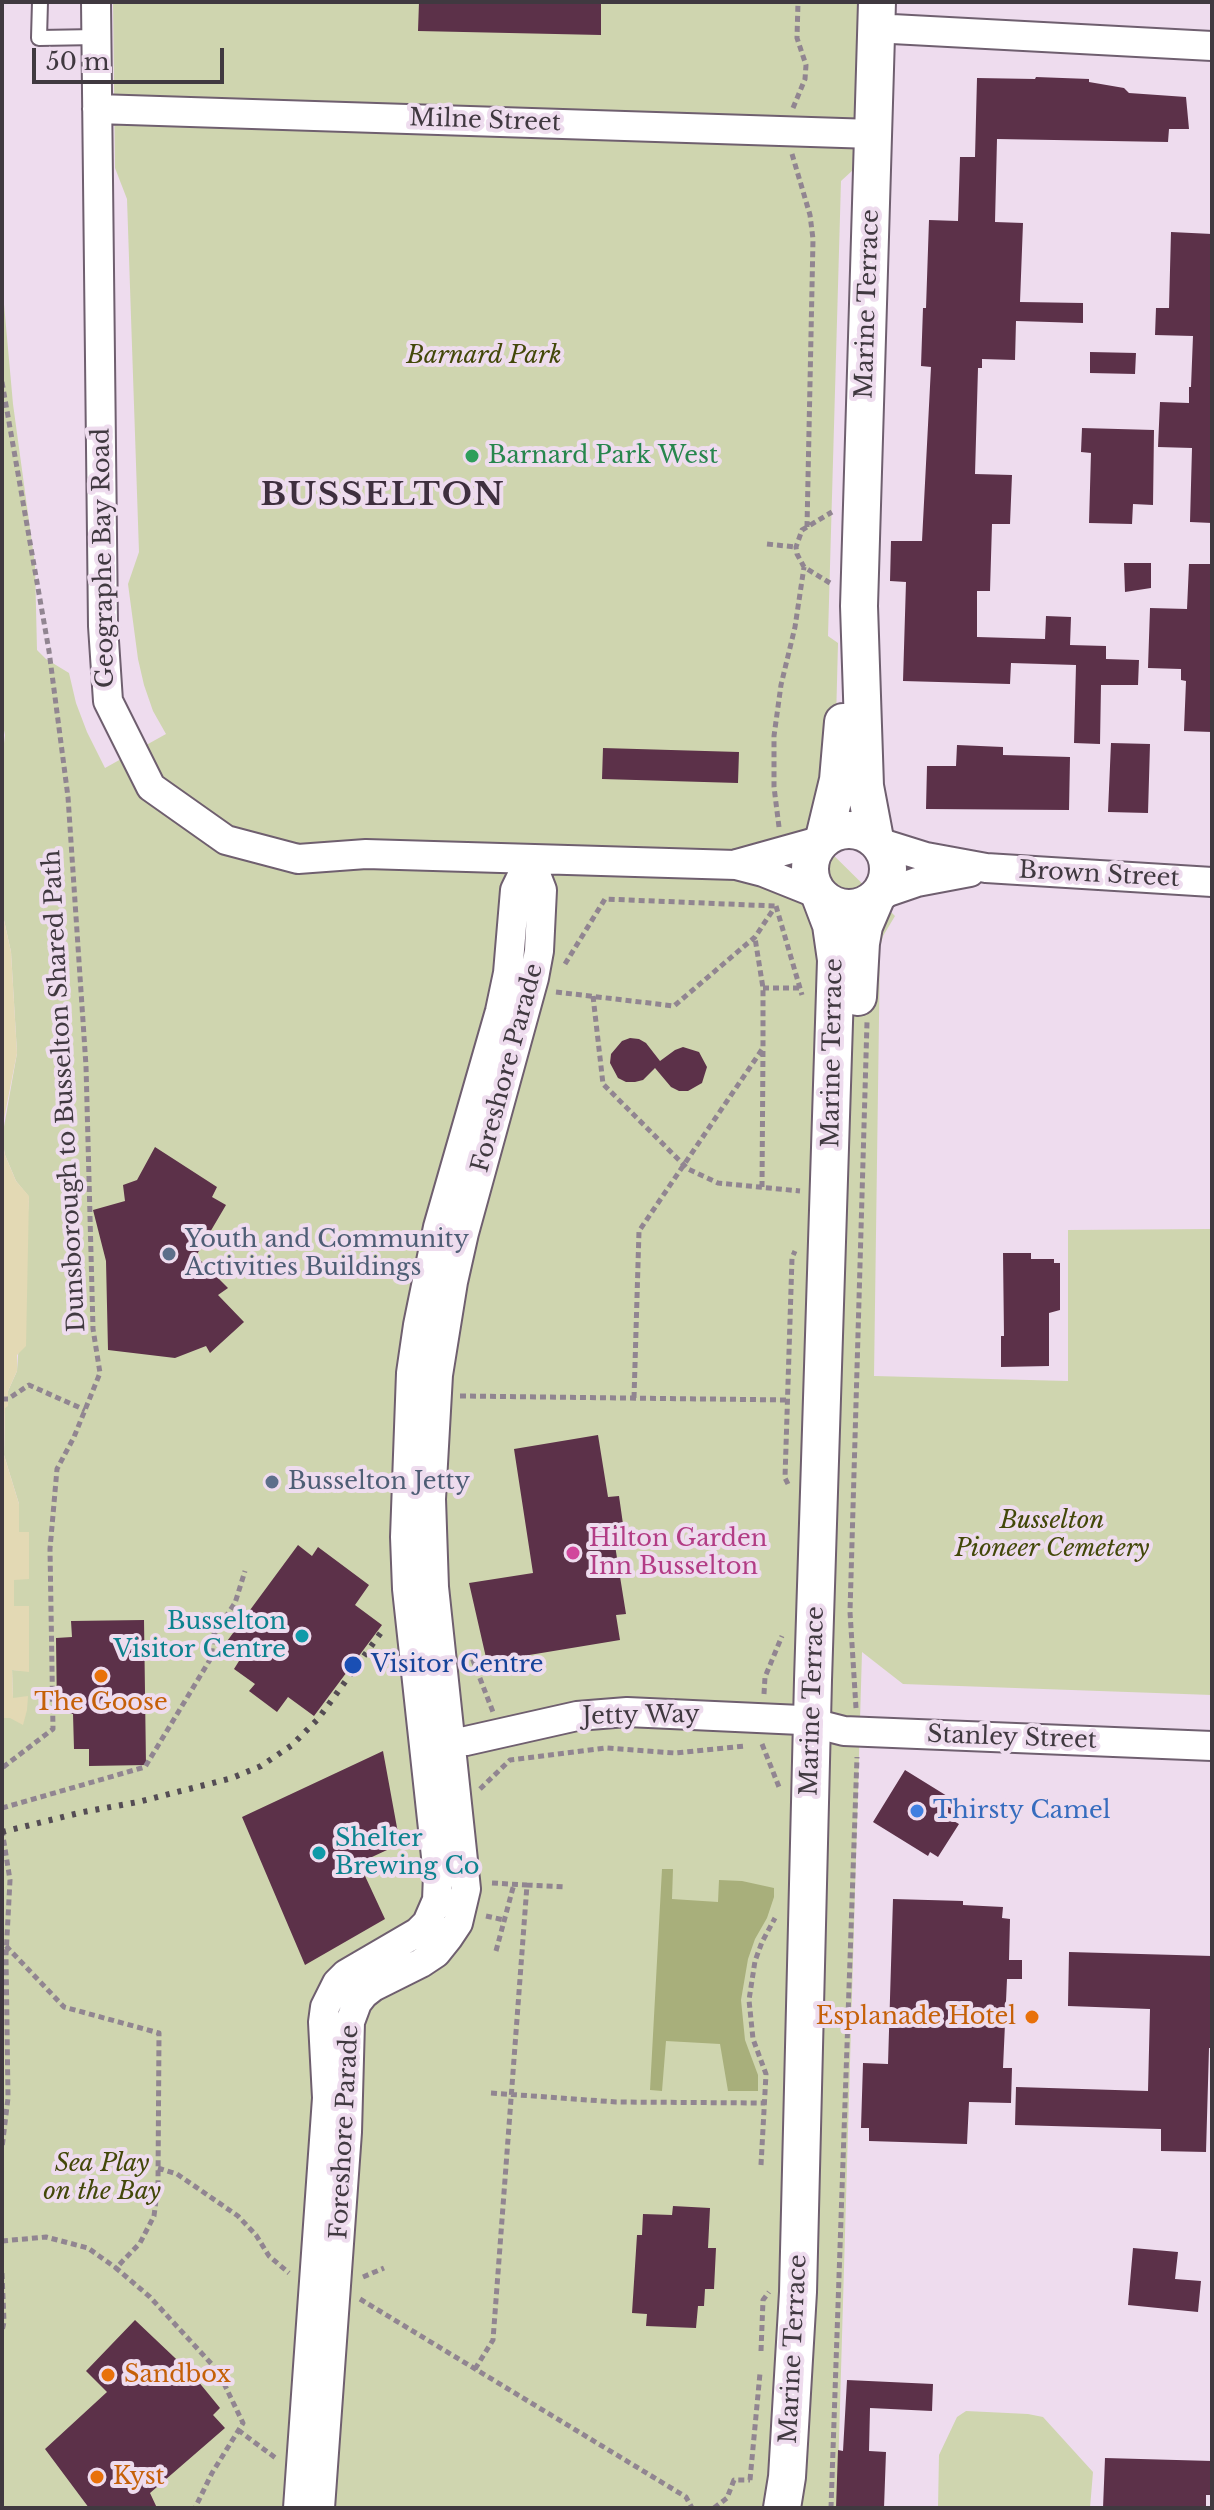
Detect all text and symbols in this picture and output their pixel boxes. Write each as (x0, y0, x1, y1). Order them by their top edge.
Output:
scale bar (36, 32, 228, 82)
text: 50 m (46, 47, 109, 76)
street label: Milne Street (409, 104, 561, 138)
street label: Marine Terrace (850, 209, 886, 399)
park label: Barnard Park (407, 342, 561, 370)
street label: Geographe Bay Road (87, 428, 121, 688)
place label: Barnard Park West (488, 442, 718, 470)
marker: Barnard Park West (463, 447, 481, 465)
district label: BUSSELTON (260, 477, 506, 515)
street label: Dunsborough to Busselton Shared Path (38, 849, 92, 1333)
street label: Brown Street (1018, 856, 1180, 894)
street label: Marine Terrace (817, 958, 849, 1148)
street label: Foreshore Parade (466, 961, 550, 1175)
place label: Youth and Community Activities Buildings (185, 1226, 469, 1282)
marker: Youth and Community Activities Buildings (160, 1245, 178, 1263)
place label: Busselton Jetty (288, 1468, 470, 1496)
marker: Busselton Jetty (263, 1473, 281, 1491)
park label: Busselton Pioneer Cemetery (955, 1507, 1149, 1563)
place label: Hilton Garden Inn Busselton (589, 1525, 767, 1581)
marker: Hilton Garden Inn Busselton (564, 1544, 582, 1562)
street label: Marine Terrace (795, 1606, 831, 1796)
place label: Busselton Visitor Centre (113, 1608, 286, 1664)
marker: Busselton Visitor Centre (293, 1627, 311, 1645)
place label: Visitor Centre (371, 1651, 544, 1679)
marker: Visitor Centre (342, 1654, 364, 1676)
marker: The Goose (92, 1667, 110, 1685)
place label: The Goose (34, 1689, 168, 1717)
street label: Jetty Way (582, 1701, 700, 1731)
street label: Stanley Street (927, 1721, 1097, 1755)
place label: Thirsty Camel (933, 1797, 1110, 1825)
marker: Thirsty Camel (908, 1802, 926, 1820)
place label: Shelter Brewing Co (335, 1825, 479, 1881)
marker: Shelter Brewing Co (310, 1844, 328, 1862)
place label: Esplanade Hotel (816, 2003, 1016, 2031)
marker: Esplanade Hotel (1023, 2008, 1041, 2026)
street label: Foreshore Parade (325, 2024, 365, 2240)
park label: Sea Play on the Bay (43, 2150, 161, 2206)
street label: Marine Terrace (775, 2254, 813, 2444)
place label: Sandbox (124, 2361, 231, 2389)
marker: Sandbox (99, 2366, 117, 2384)
place label: Kyst (113, 2463, 165, 2491)
marker: Kyst (88, 2468, 106, 2486)

